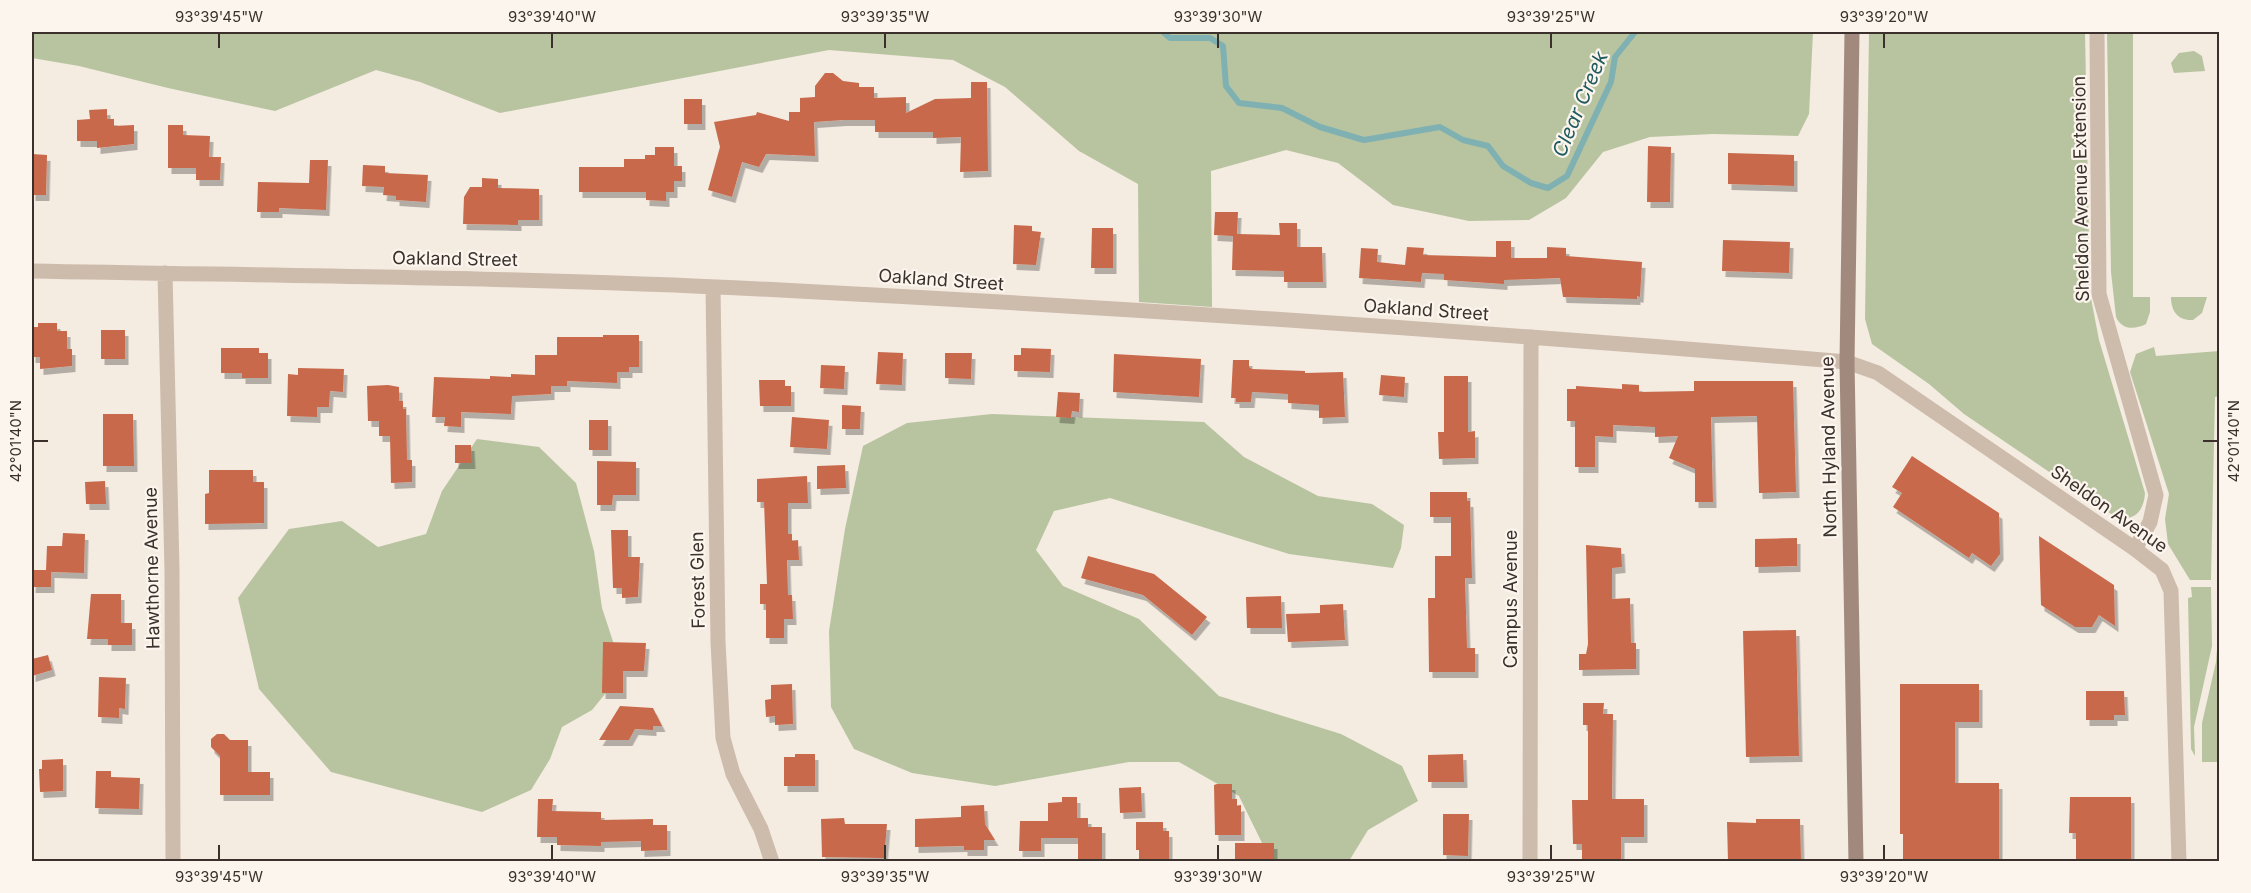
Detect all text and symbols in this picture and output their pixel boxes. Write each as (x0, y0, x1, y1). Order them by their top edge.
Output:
text: 93°39'45"W (175, 7, 263, 26)
text: 93°39'40"W (508, 7, 596, 26)
text: 93°39'35"W (841, 7, 929, 26)
text: 93°39'30"W (1174, 7, 1263, 26)
text: 93°39'25"W (1507, 7, 1595, 26)
text: 93°39'20"W (1840, 7, 1929, 26)
water label: Clear Creek (1547, 47, 1613, 160)
street label: Sheldon Avenue Extension (2068, 76, 2093, 302)
street label: Oakland Street (392, 247, 518, 270)
street label: Oakland Street (878, 265, 1005, 294)
street label: Oakland Street (1363, 295, 1490, 324)
street label: North Hyland Avenue (1816, 356, 1841, 538)
text: 42°01'40"N (6, 400, 25, 482)
text: 42°01'40"N (2224, 400, 2243, 482)
street label: Sheldon Avenue (2047, 460, 2172, 557)
street label: Hawthorne Avenue (140, 487, 163, 649)
street label: Campus Avenue (1500, 530, 1521, 668)
street label: Forest Glen (686, 531, 709, 629)
text: 93°39'45"W (175, 867, 263, 886)
text: 93°39'40"W (508, 867, 596, 886)
text: 93°39'35"W (841, 867, 929, 886)
text: 93°39'30"W (1174, 867, 1263, 886)
text: 93°39'25"W (1507, 867, 1595, 886)
text: 93°39'20"W (1840, 867, 1929, 886)

